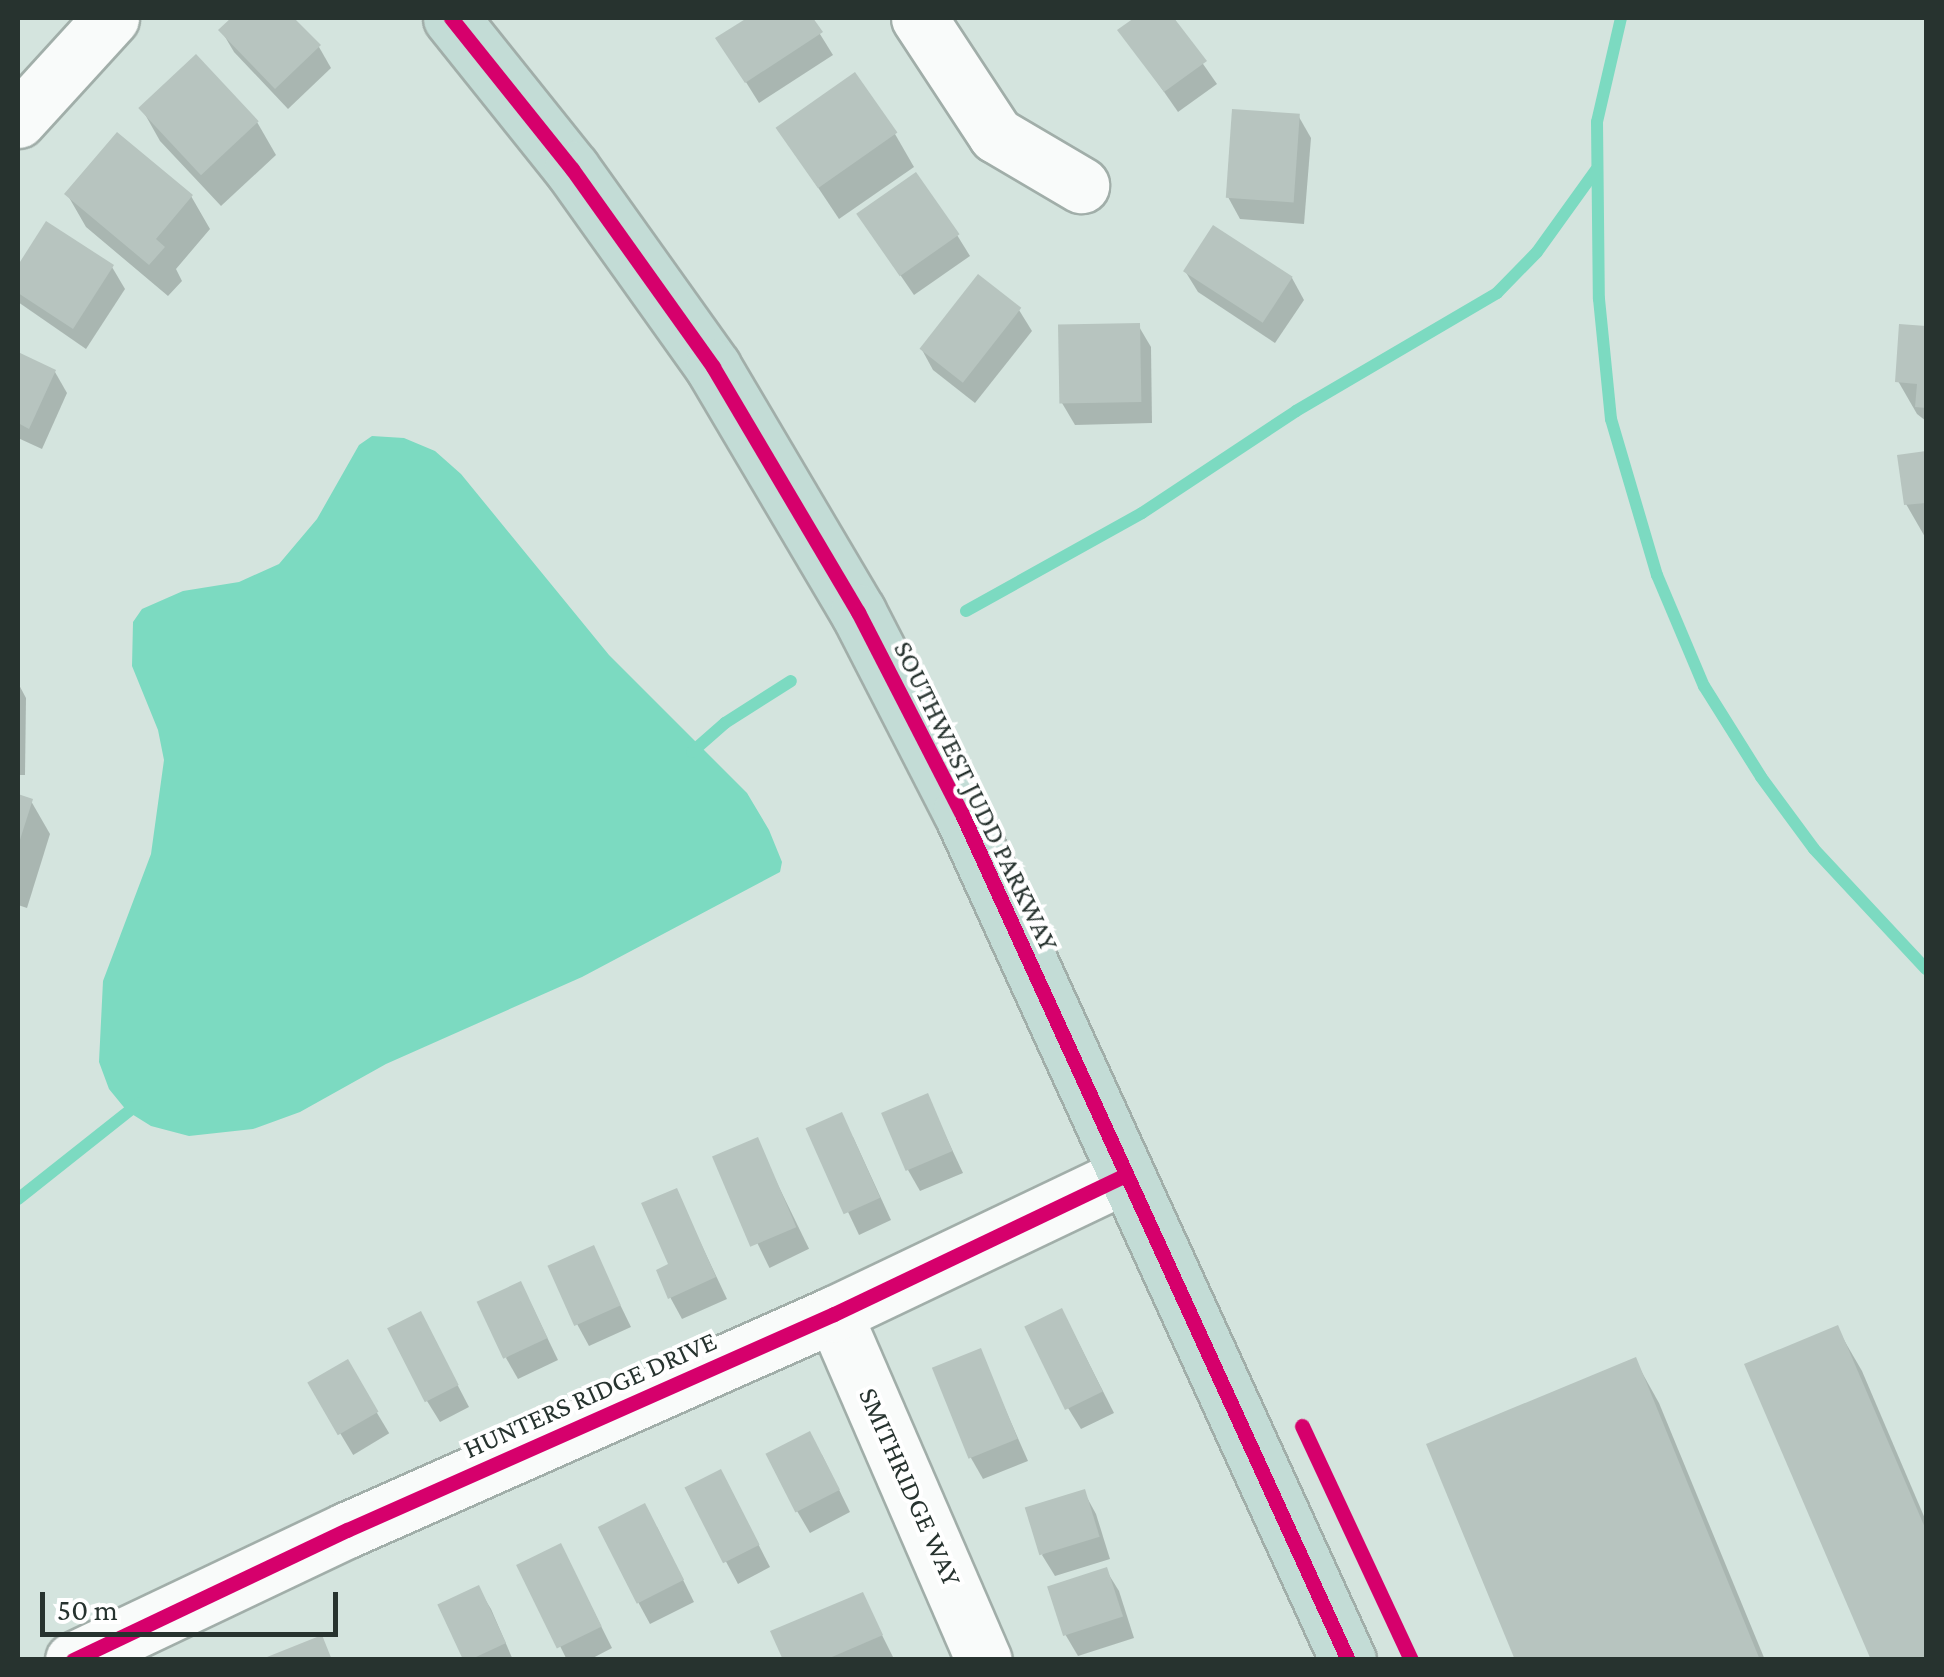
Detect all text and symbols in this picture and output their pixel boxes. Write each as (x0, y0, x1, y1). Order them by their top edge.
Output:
street label: SOUTHWEST JUDD PARKWAY (886, 636, 1066, 956)
street label: HUNTERS RIDGE DRIVE (458, 1324, 722, 1466)
street label: SMITHRIDGE WAY (851, 1383, 969, 1591)
scale bar (45, 1572, 342, 1634)
text: 50 m (57, 1593, 118, 1626)

